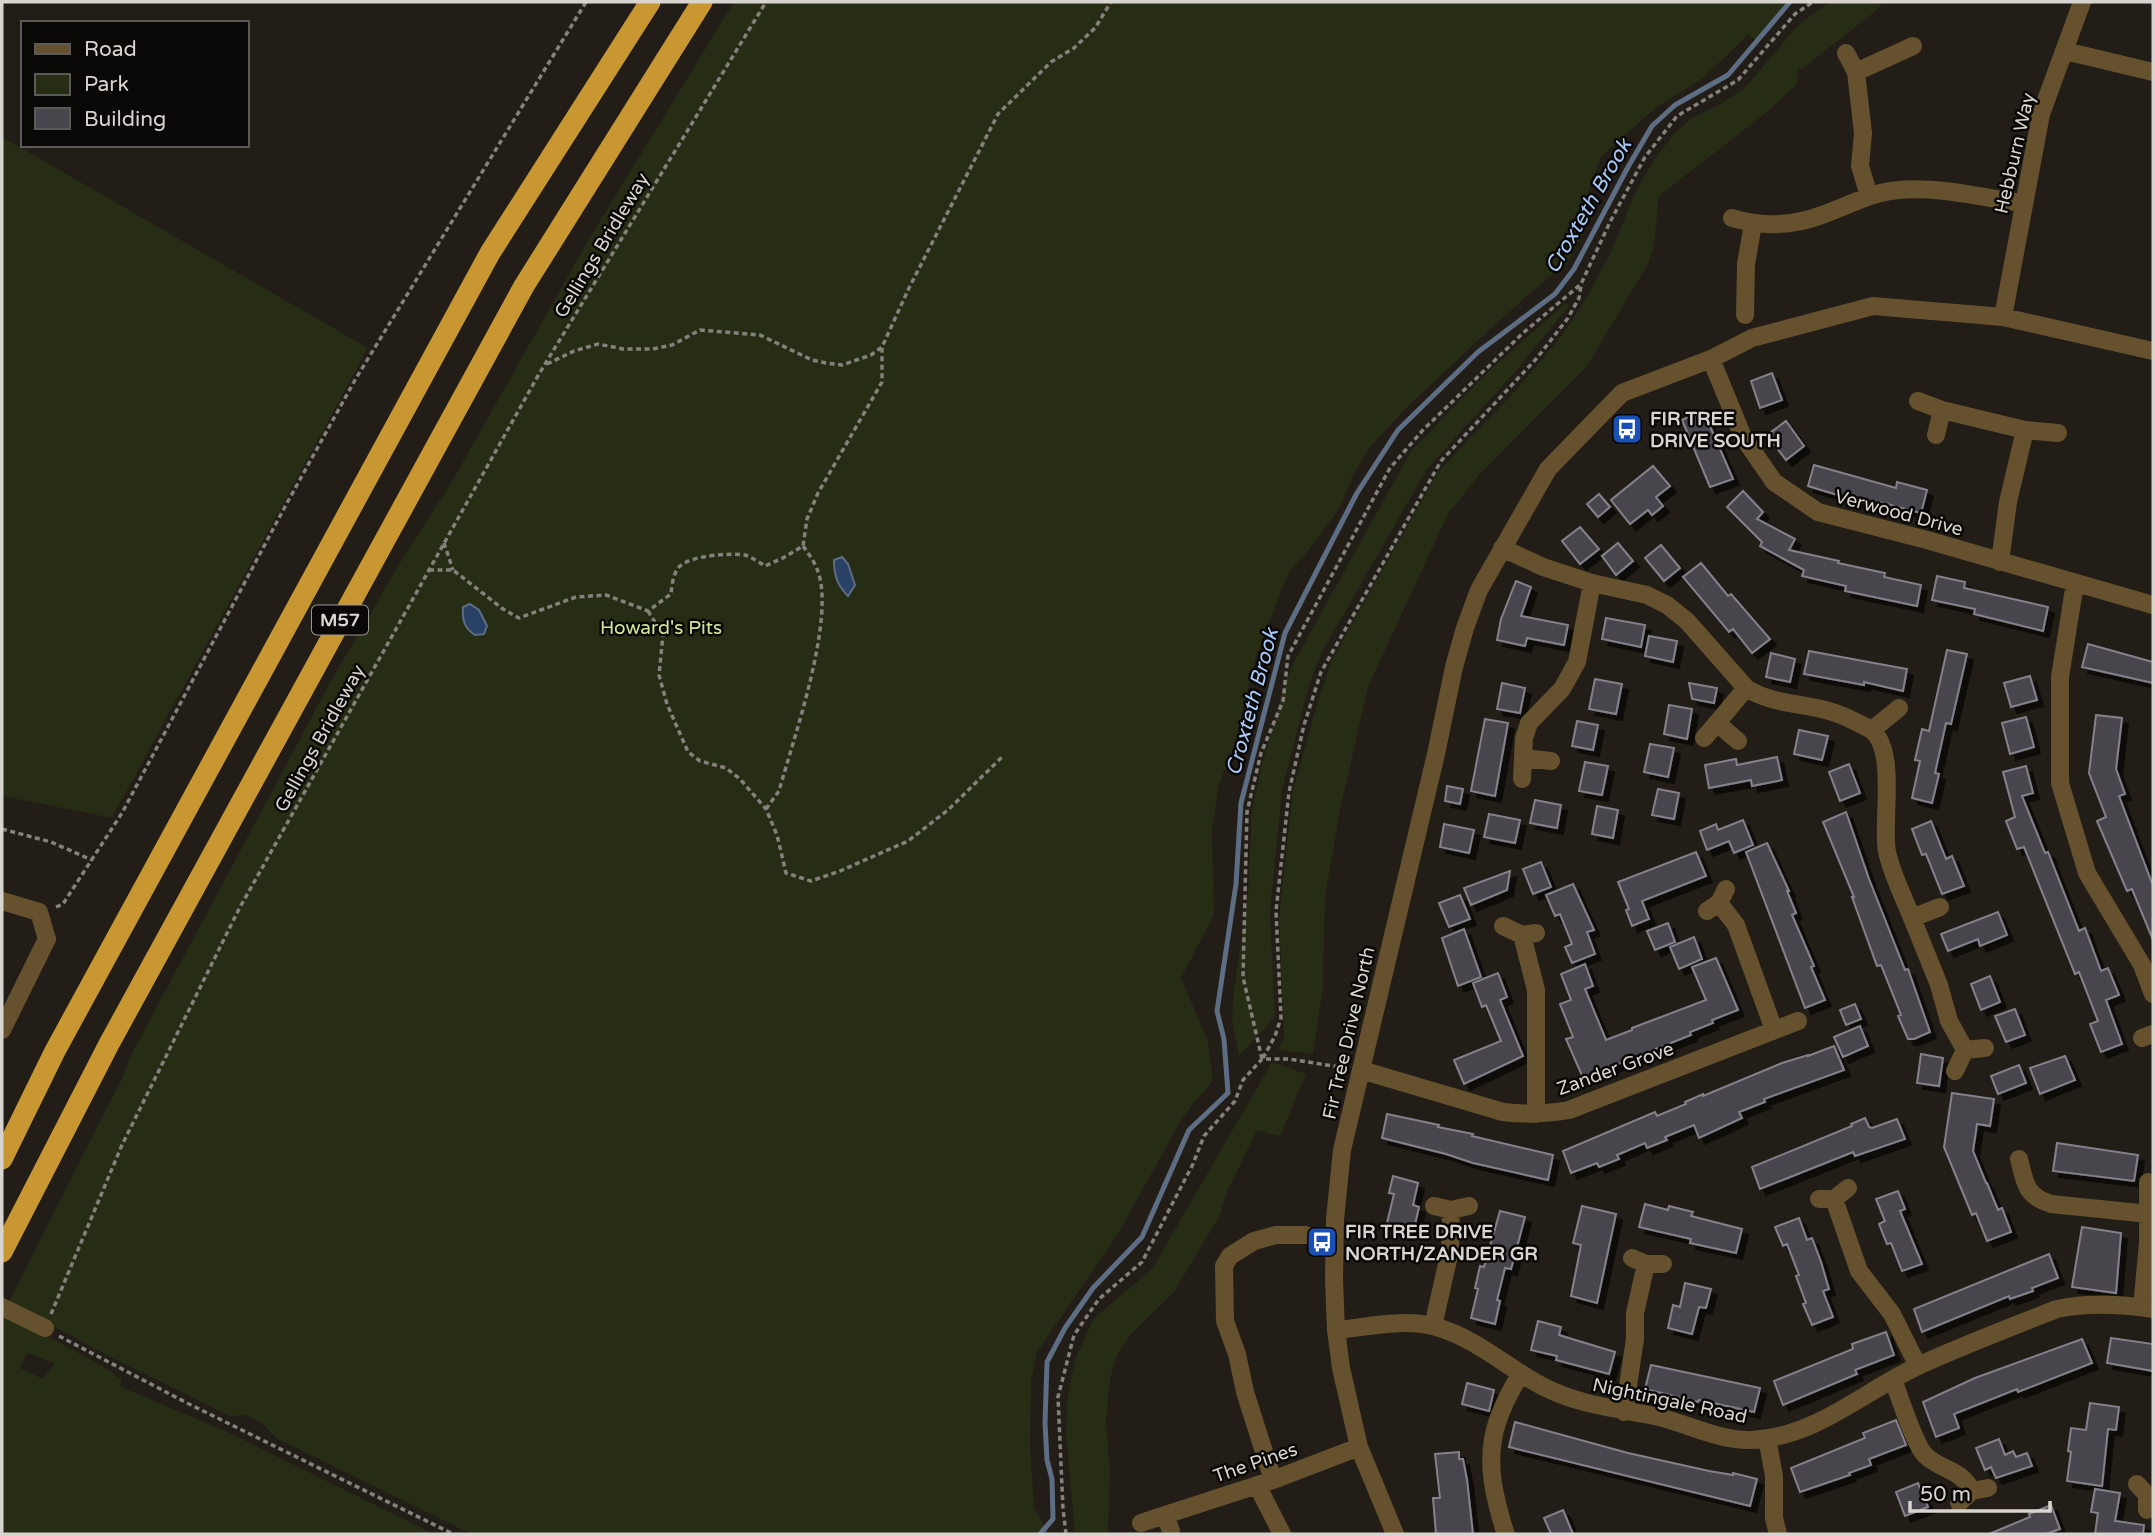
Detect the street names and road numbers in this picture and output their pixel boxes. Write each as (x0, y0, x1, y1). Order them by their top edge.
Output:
street label: Hebburn Way (1990, 91, 2040, 216)
street label: Gellings Bridleway (550, 169, 654, 322)
street label: Verwood Drive (1832, 485, 1965, 541)
road number: M57 (312, 606, 368, 634)
street label: Gellings Bridleway (270, 661, 369, 816)
street label: Fir Tree Drive North (1318, 945, 1380, 1122)
street label: Zander Grove (1554, 1038, 1677, 1100)
street label: Nightingale Road (1590, 1374, 1749, 1428)
street label: The Pines (1210, 1438, 1300, 1488)

